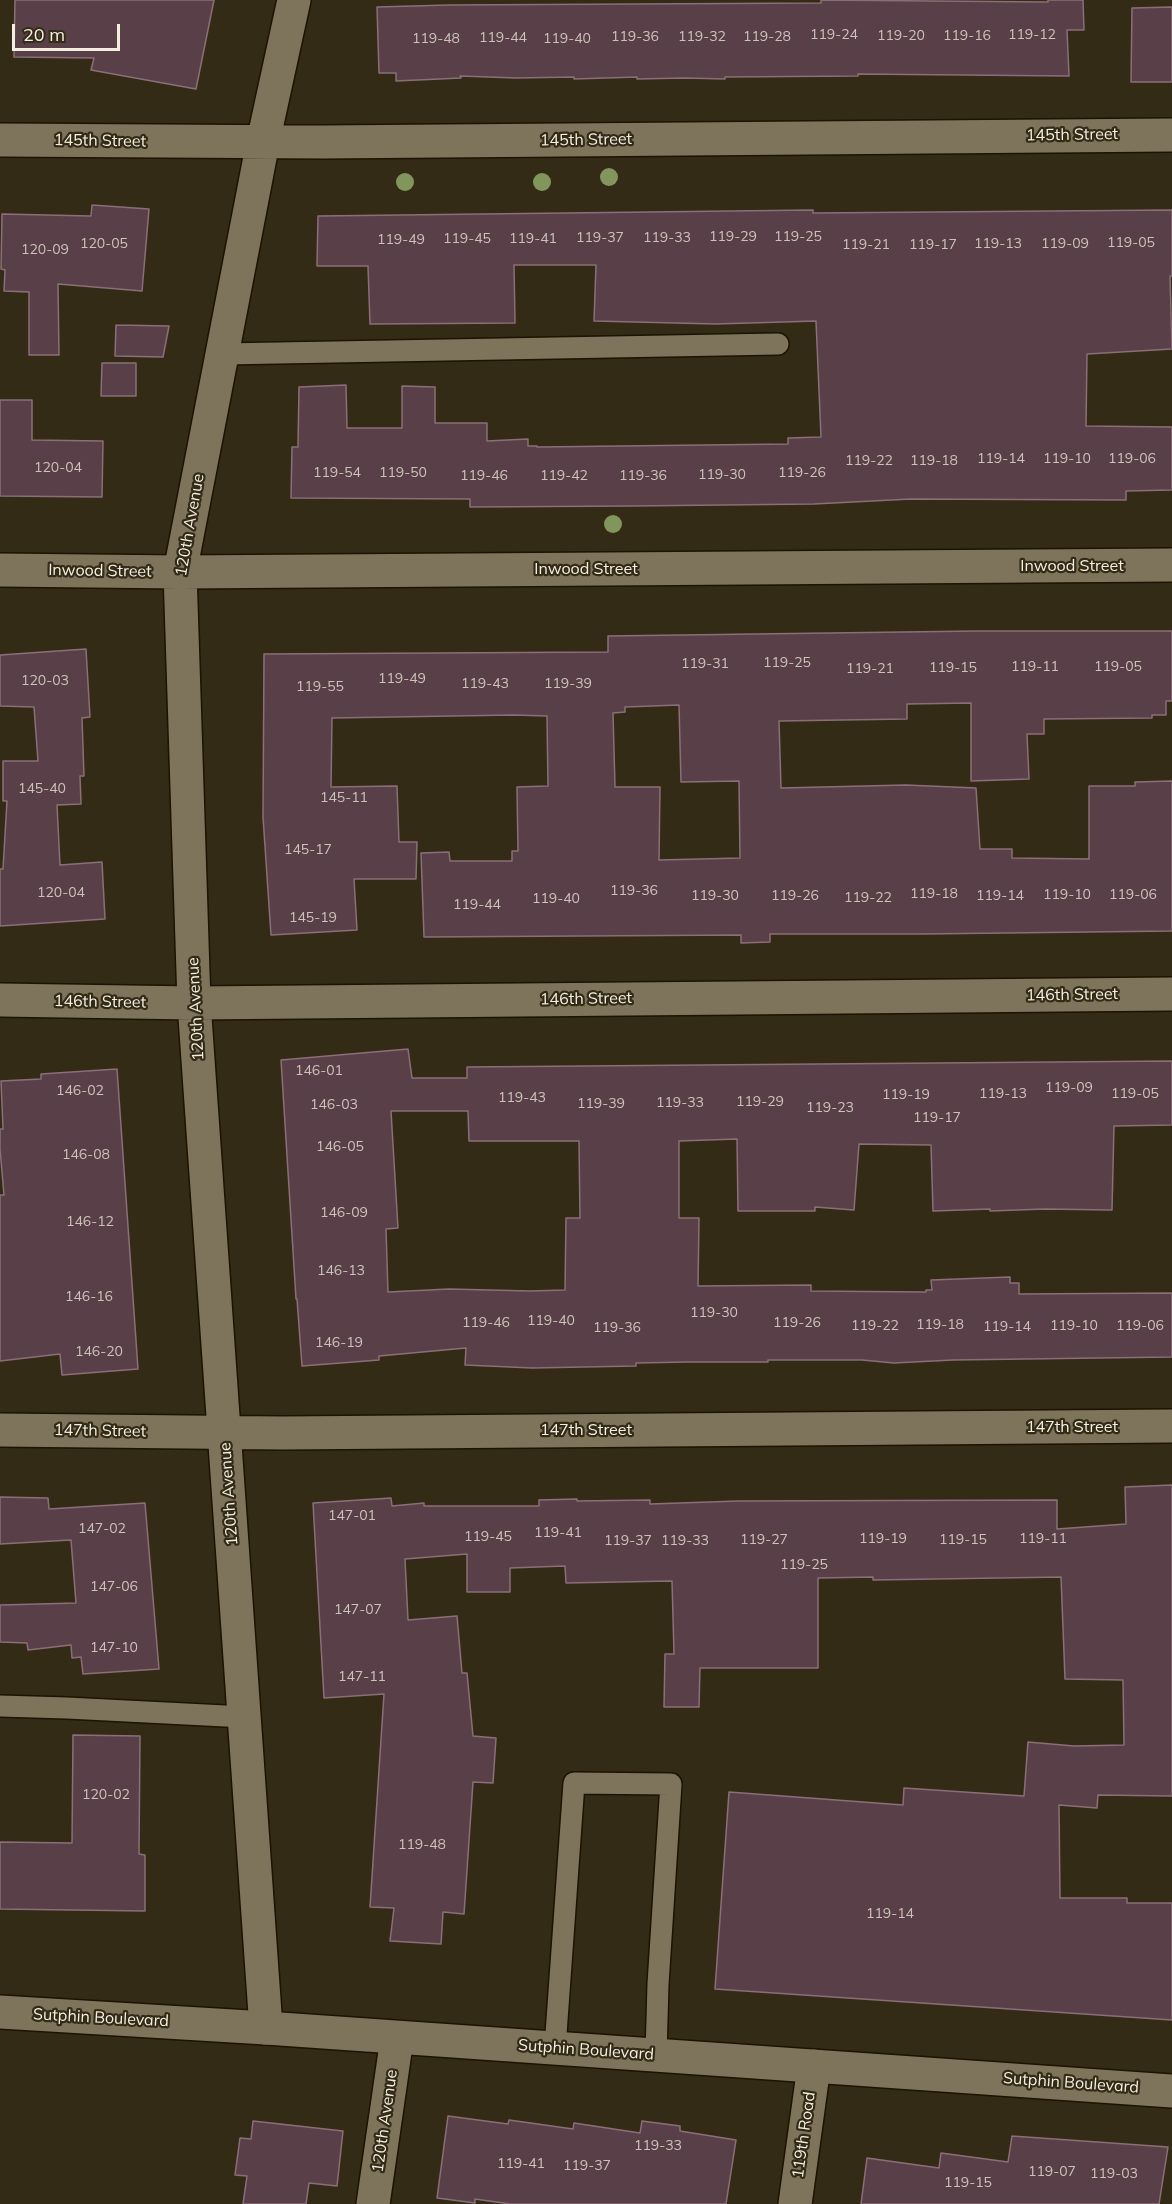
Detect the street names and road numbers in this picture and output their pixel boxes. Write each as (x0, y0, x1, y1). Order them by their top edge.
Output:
street label: 145th Street (1026, 125, 1118, 145)
street label: 145th Street (540, 130, 632, 150)
street label: 145th Street (54, 131, 146, 151)
street label: 120th Avenue (172, 472, 208, 578)
street label: Inwood Street (1020, 556, 1124, 576)
street label: Inwood Street (534, 559, 638, 579)
street label: Inwood Street (48, 560, 152, 582)
street label: 120th Avenue (184, 957, 208, 1061)
street label: 146th Street (1026, 985, 1118, 1005)
street label: 146th Street (540, 989, 632, 1009)
street label: 146th Street (54, 992, 146, 1012)
street label: 147th Street (1026, 1417, 1118, 1437)
street label: 147th Street (540, 1420, 632, 1440)
street label: 147th Street (54, 1421, 146, 1441)
street label: 120th Avenue (216, 1442, 242, 1546)
street label: Sutphin Boulevard (33, 2005, 169, 2031)
street label: Sutphin Boulevard (517, 2036, 655, 2064)
street label: 120th Avenue (368, 2068, 402, 2174)
street label: Sutphin Boulevard (1002, 2069, 1140, 2097)
street label: 119th Road (788, 2090, 820, 2180)

